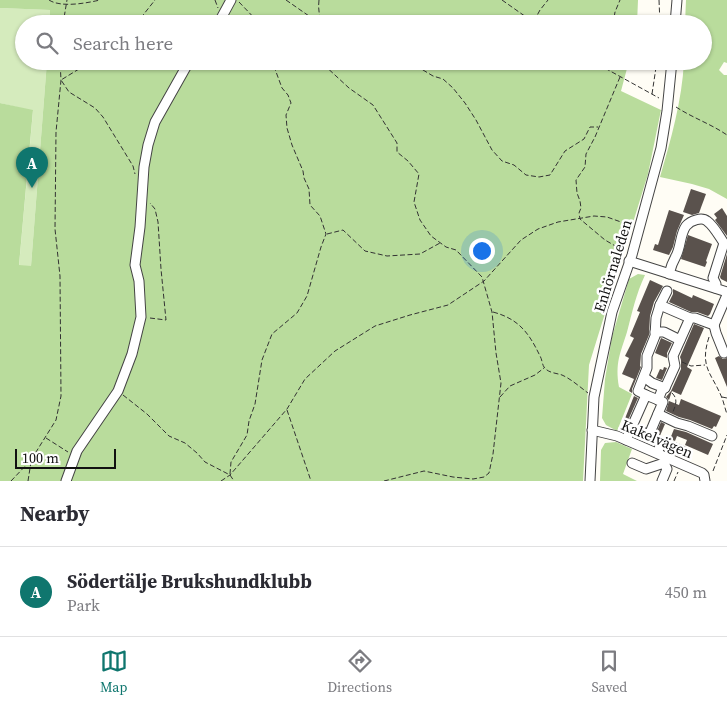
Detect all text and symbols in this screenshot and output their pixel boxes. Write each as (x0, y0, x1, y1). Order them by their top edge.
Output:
search box (15, 15, 712, 70)
icon: search (33, 29, 61, 57)
text: Search here (73, 30, 173, 56)
pin: A (16, 147, 48, 188)
street label: Enhörnaleden (588, 217, 637, 315)
your location (469, 238, 495, 264)
street label: Kakelvägen (618, 414, 696, 463)
scale bar (15, 446, 116, 469)
text: 100 m (22, 448, 59, 468)
text: Nearby (20, 499, 90, 528)
text: Södertälje Brukshundklubb (67, 568, 312, 594)
text: A (31, 581, 41, 603)
text: 450 m (665, 581, 707, 603)
text: Park (67, 594, 100, 616)
tab: Map (100, 647, 128, 697)
tab: Directions (327, 647, 392, 697)
tab: Saved (591, 647, 627, 697)

